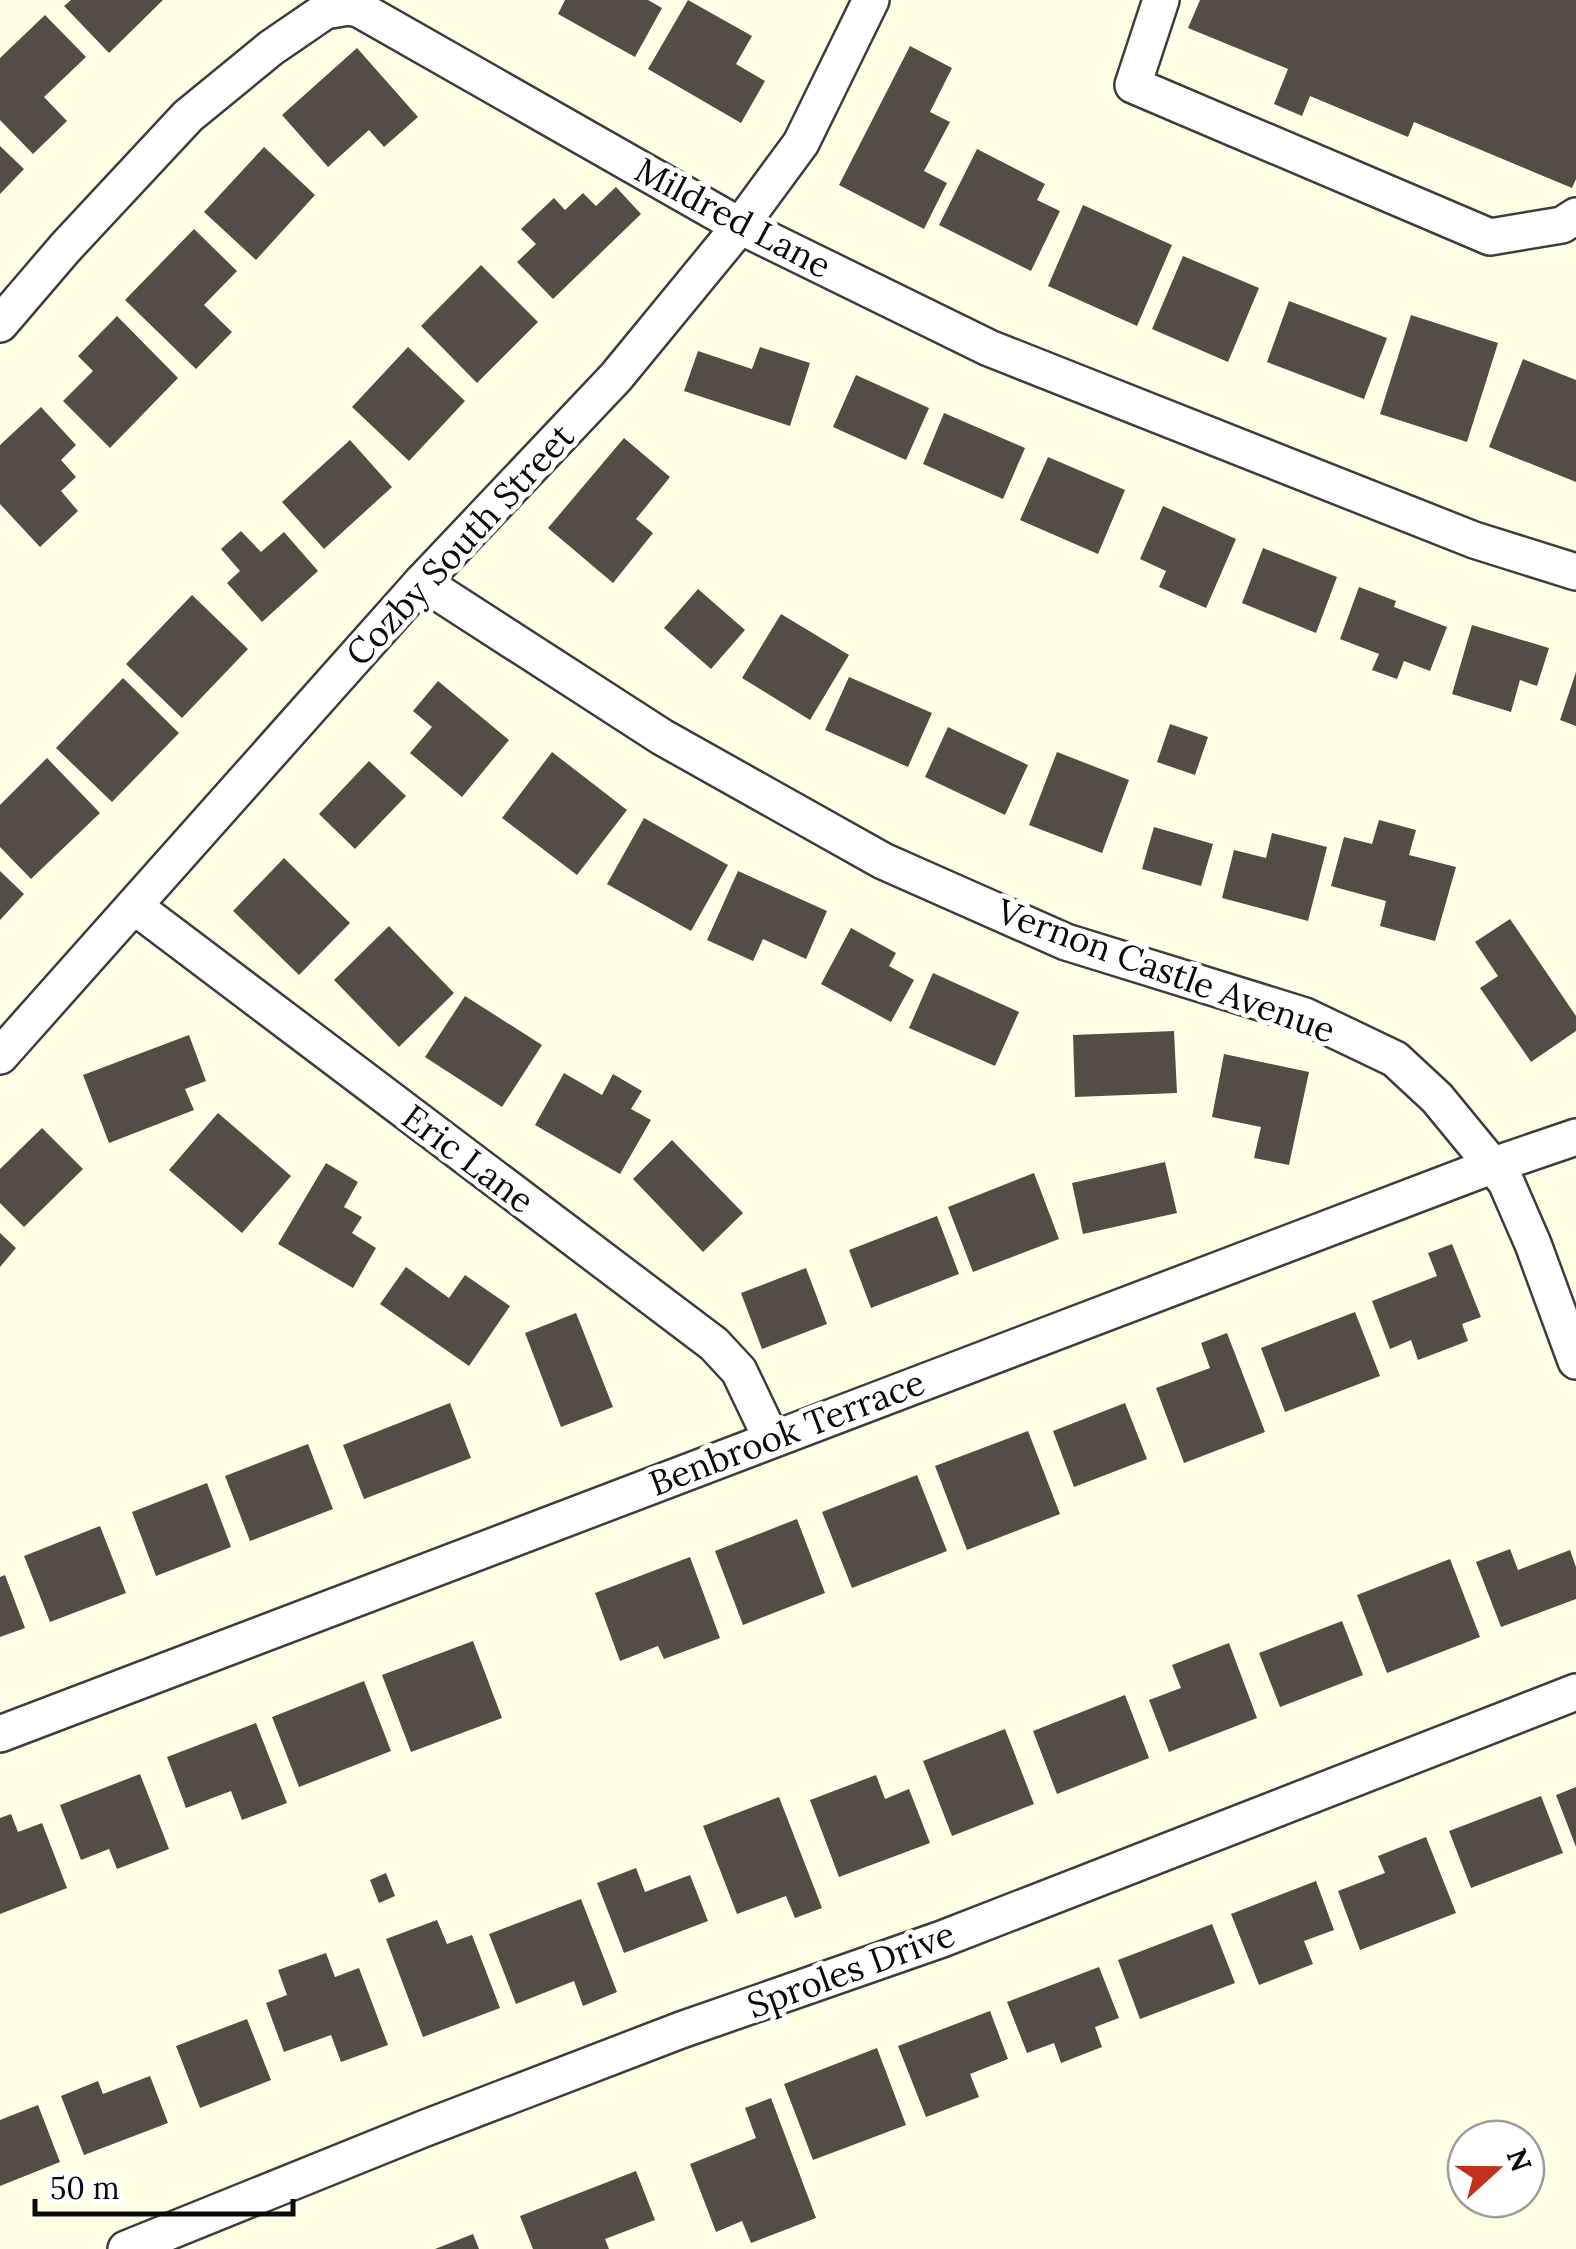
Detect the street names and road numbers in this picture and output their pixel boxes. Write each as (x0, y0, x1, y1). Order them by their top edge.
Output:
street label: Mildred Lane (628, 147, 839, 288)
street label: Cozby South Street (336, 414, 584, 675)
street label: Vernon Castle Avenue (990, 888, 1341, 1053)
street label: Eric Lane (393, 1094, 543, 1223)
street label: Benbrook Terrace (643, 1359, 931, 1506)
street label: Sproles Drive (741, 1911, 961, 2028)

